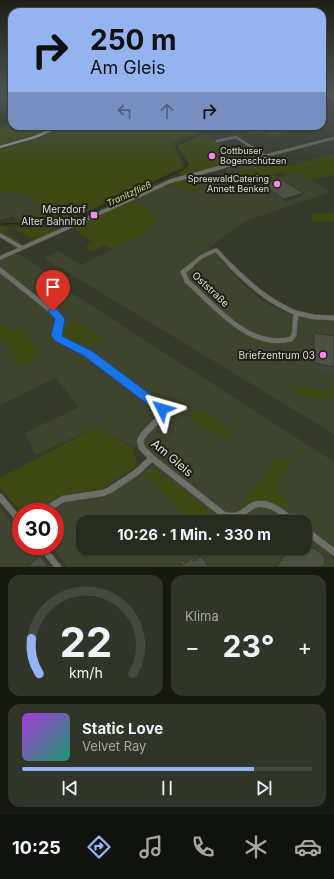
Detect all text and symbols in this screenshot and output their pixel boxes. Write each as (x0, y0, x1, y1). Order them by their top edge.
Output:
text: 250 m (90, 23, 177, 57)
icon: right (24, 24, 76, 76)
text: Am Gleis (90, 57, 165, 78)
icon: left (114, 100, 136, 122)
icon: ahead (156, 100, 178, 122)
icon: right (198, 100, 220, 122)
place label: Cottbuser Bogenschützen (220, 145, 286, 166)
marker: Cottbuser Bogenschützen (207, 151, 217, 161)
place label: SpreewaldCatering Annett Benken (188, 173, 269, 194)
water label: Tranitzfließ (105, 178, 153, 209)
marker: SpreewaldCatering Annett Benken (272, 179, 282, 189)
place label: Merzdorf Alter Bahnhof (21, 203, 86, 227)
marker: Merzdorf Alter Bahnhof (89, 210, 99, 220)
street label: Oststraße (190, 269, 232, 309)
pin (36, 270, 70, 311)
icon: arrive (42, 276, 64, 298)
place label: Briefzentrum 03 (238, 349, 315, 361)
marker: Briefzentrum 03 (318, 350, 328, 360)
position arrow (141, 388, 183, 430)
street label: Am Gleis (148, 436, 196, 480)
speed limit sign: 30 (12, 503, 64, 555)
text: 10:26 · 1 Min. · 330 m (117, 525, 271, 544)
text: Klima (185, 608, 219, 624)
text: 22 (59, 616, 112, 666)
text: 23° (223, 628, 274, 664)
text: − (185, 634, 200, 660)
text: + (297, 634, 312, 660)
text: km/h (69, 663, 102, 680)
text: Static Love (82, 719, 163, 738)
text: Velvet Ray (82, 738, 146, 754)
icon: previous (59, 777, 81, 799)
icon: pause (156, 777, 178, 799)
icon: next (253, 777, 275, 799)
icon: directions (85, 833, 113, 861)
icon: music (137, 833, 165, 861)
icon: phone (189, 833, 217, 861)
icon: climate (242, 833, 270, 861)
icon: car (294, 833, 322, 861)
text: 10:25 (12, 837, 61, 858)

